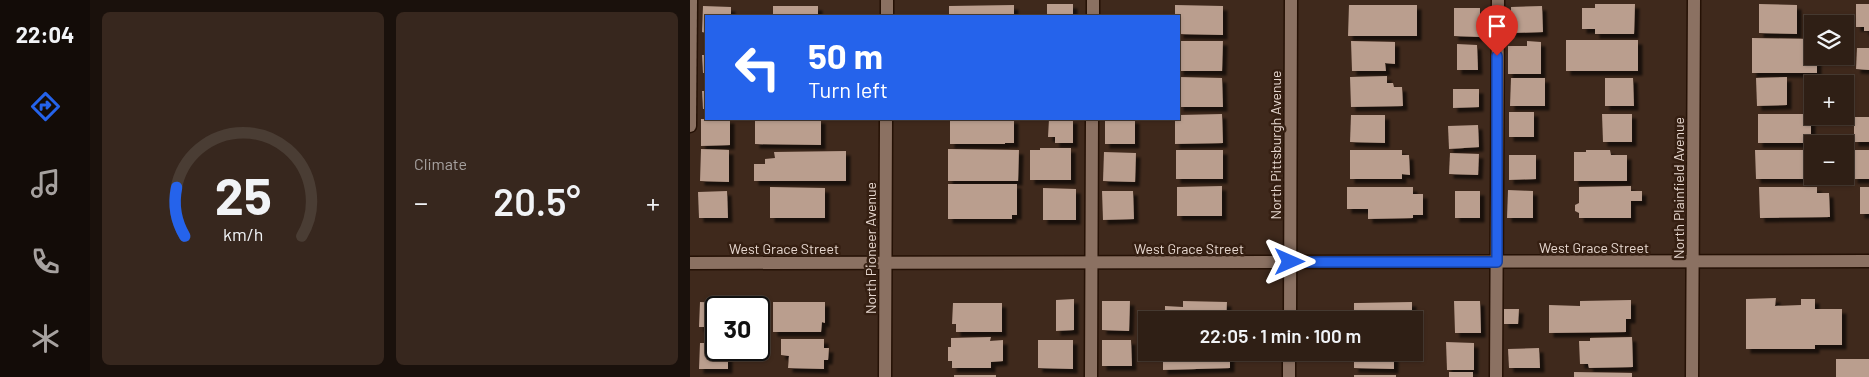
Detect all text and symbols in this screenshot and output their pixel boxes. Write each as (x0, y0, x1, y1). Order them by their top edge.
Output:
pin (1476, 5, 1518, 56)
icon: arrive (1483, 12, 1511, 40)
map controls (1804, 15, 1854, 185)
button: layers (1804, 15, 1854, 65)
text: 22:04 (16, 21, 74, 47)
text: 50 m (808, 34, 883, 76)
icon: left (725, 35, 790, 100)
street label: North Pittsburgh Avenue (1267, 70, 1284, 220)
button: + (1804, 75, 1854, 125)
text: Turn left (808, 76, 888, 102)
icon: directions (28, 89, 63, 124)
street label: North Plainfield Avenue (1670, 117, 1687, 259)
button: − (1804, 135, 1854, 185)
text: Climate (414, 154, 467, 173)
text: 25 (214, 163, 272, 225)
icon: music (28, 166, 63, 201)
text: 20.5° (493, 178, 581, 224)
street label: North Pioneer Avenue (862, 182, 879, 314)
text: − (414, 185, 428, 219)
text: + (646, 185, 660, 219)
text: km/h (223, 223, 263, 245)
position arrow (1263, 235, 1315, 287)
street label: West Grace Street (1539, 239, 1649, 256)
street label: West Grace Street (729, 240, 839, 257)
street label: West Grace Street (1134, 240, 1244, 257)
icon: phone (28, 244, 63, 279)
speed limit sign: 30 (705, 296, 770, 361)
icon: climate (28, 321, 63, 356)
text: 22:05 · 1 min · 100 m (1200, 324, 1361, 347)

